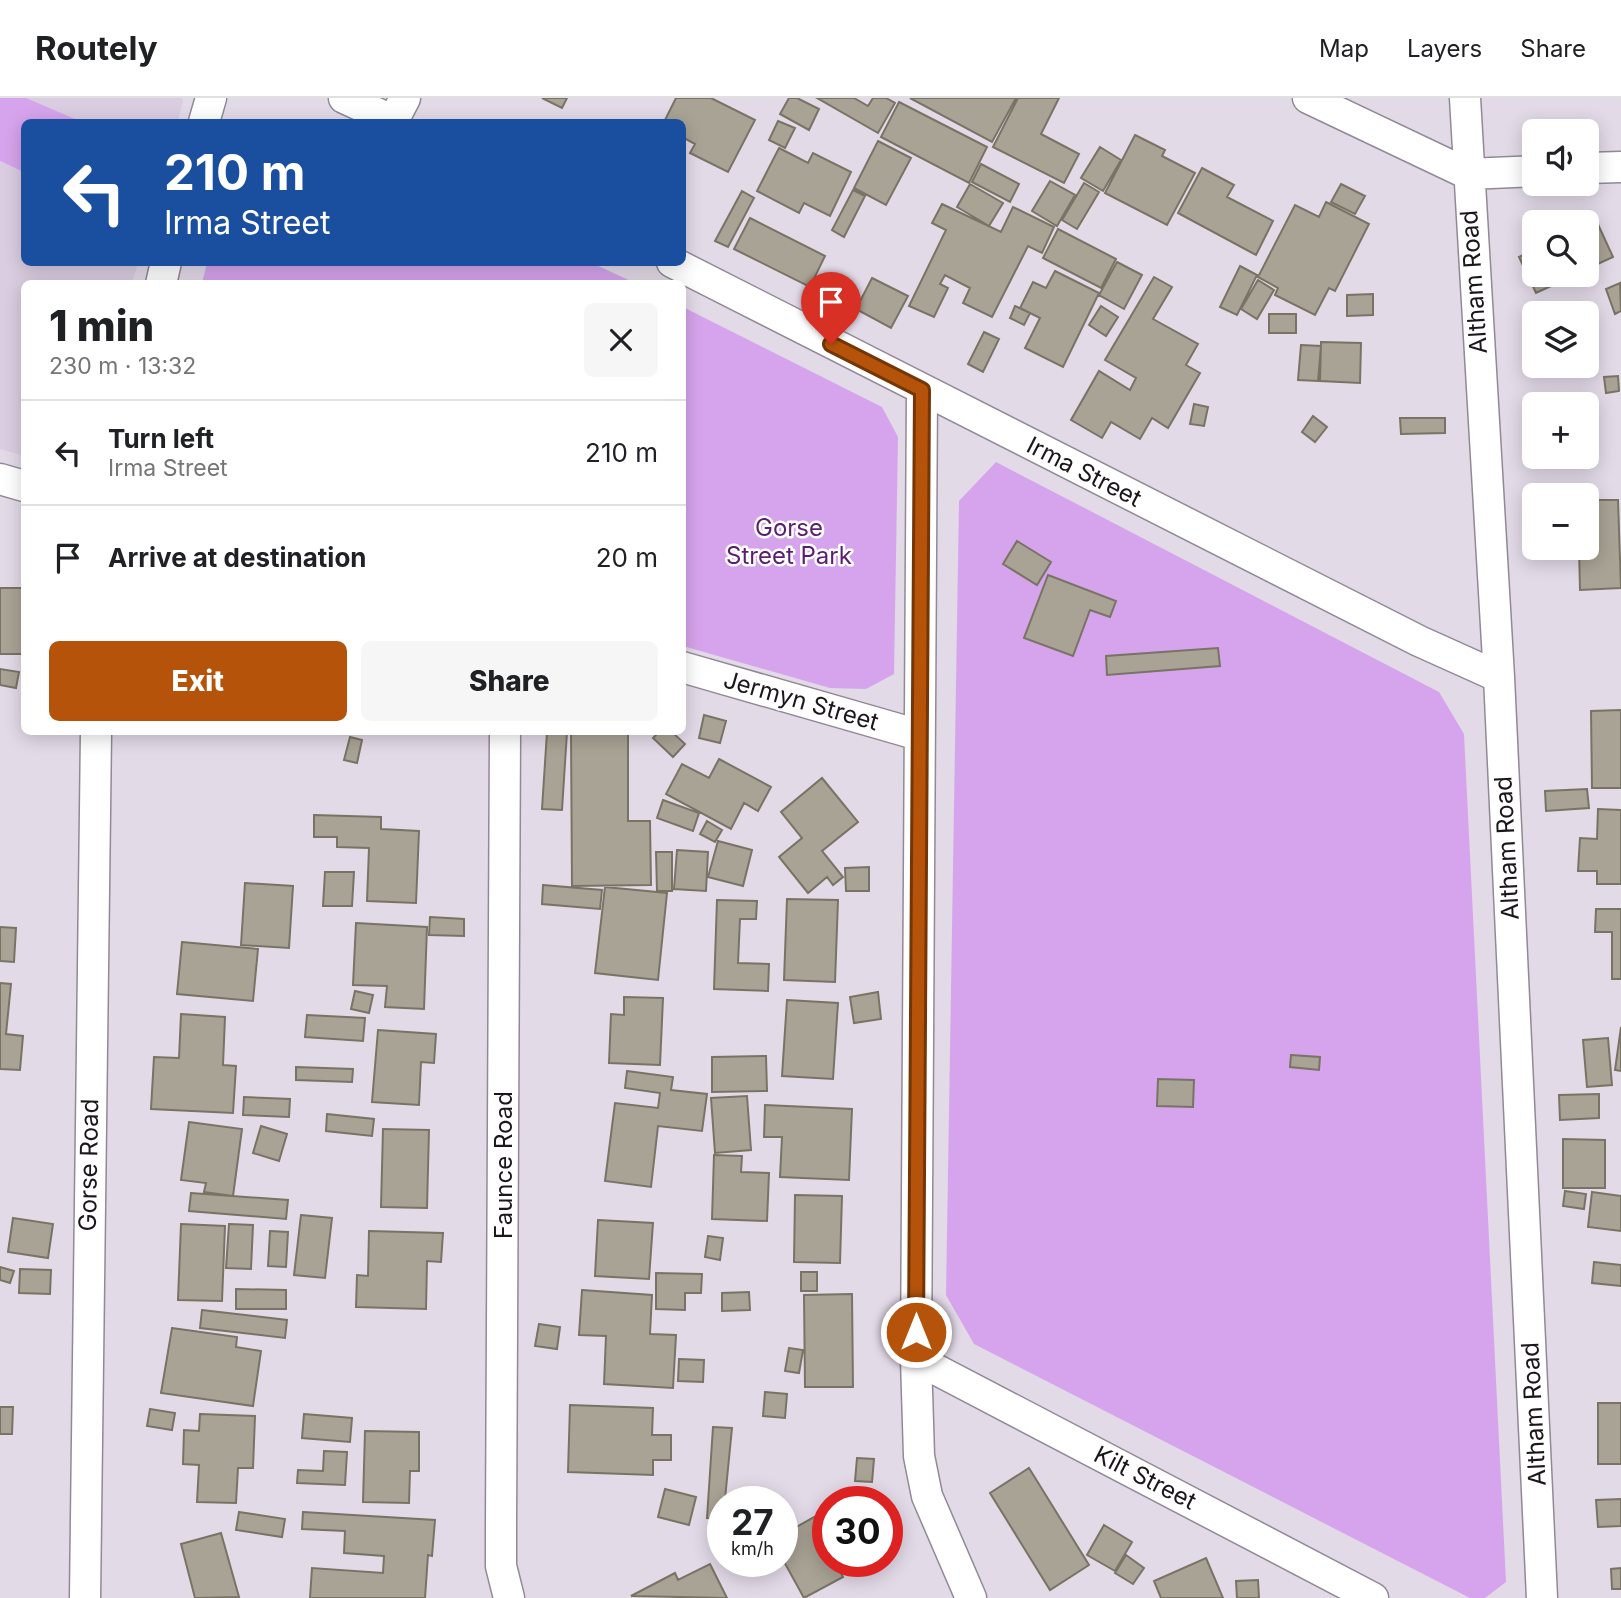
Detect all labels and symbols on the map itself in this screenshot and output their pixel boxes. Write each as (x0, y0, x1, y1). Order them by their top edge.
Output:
street label: Altham Road (1454, 209, 1493, 355)
pin (801, 272, 861, 344)
street label: Irma Street (1022, 430, 1147, 513)
park label: Gorse Street Park (726, 513, 852, 570)
street label: Jermyn Street (720, 665, 882, 737)
street label: Altham Road (1488, 775, 1525, 921)
street label: Faunce Road (489, 1091, 518, 1239)
street label: Gorse Road (73, 1098, 104, 1232)
position arrow (879, 1295, 953, 1369)
street label: Altham Road (1515, 1341, 1552, 1487)
street label: Kilt Street (1089, 1439, 1201, 1516)
speed limit sign: 30 (812, 1486, 903, 1577)

